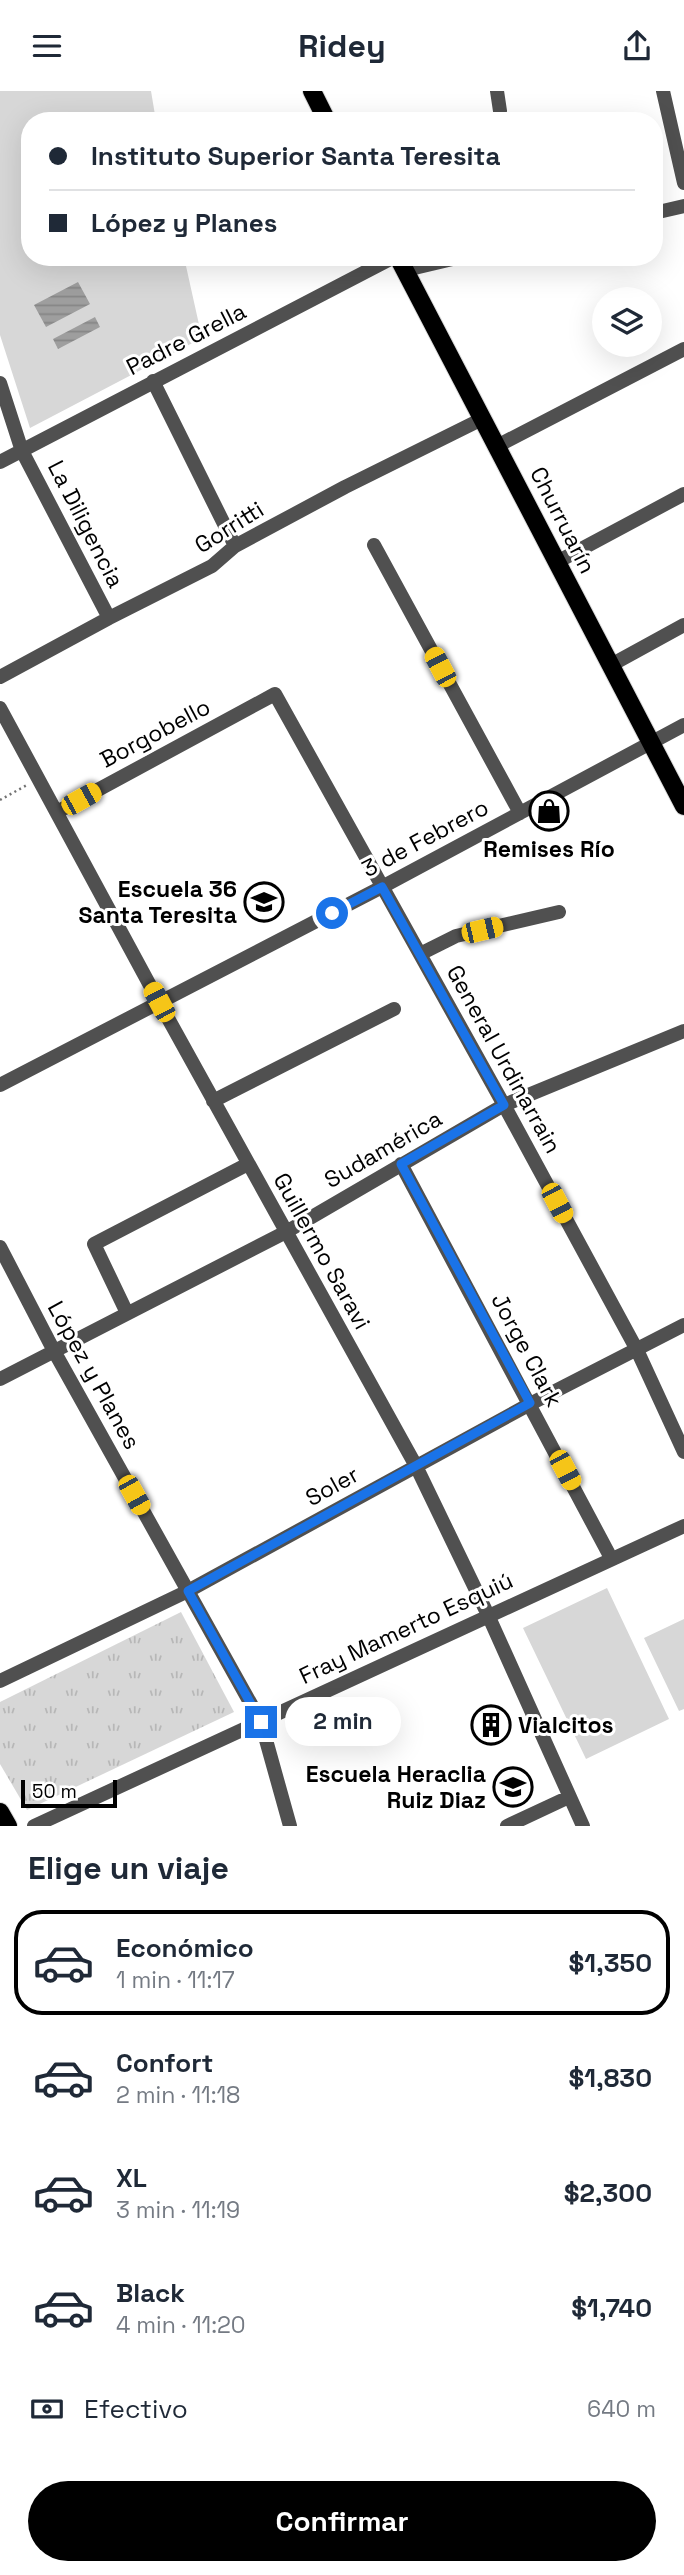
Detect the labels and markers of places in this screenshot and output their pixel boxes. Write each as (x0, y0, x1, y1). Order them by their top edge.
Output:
shop icon: Remises Río (528, 790, 570, 832)
place label: Remises Río (483, 834, 615, 864)
place label: Escuela 36 Santa Teresita (78, 874, 237, 930)
school or university icon: Escuela 36 Santa Teresita (243, 881, 285, 923)
building icon: Vialcitos (470, 1704, 512, 1746)
place label: Vialcitos (518, 1710, 614, 1740)
place label: Escuela Heraclia Ruiz Diaz (306, 1759, 486, 1815)
school or university icon: Escuela Heraclia Ruiz Diaz (492, 1766, 534, 1808)

